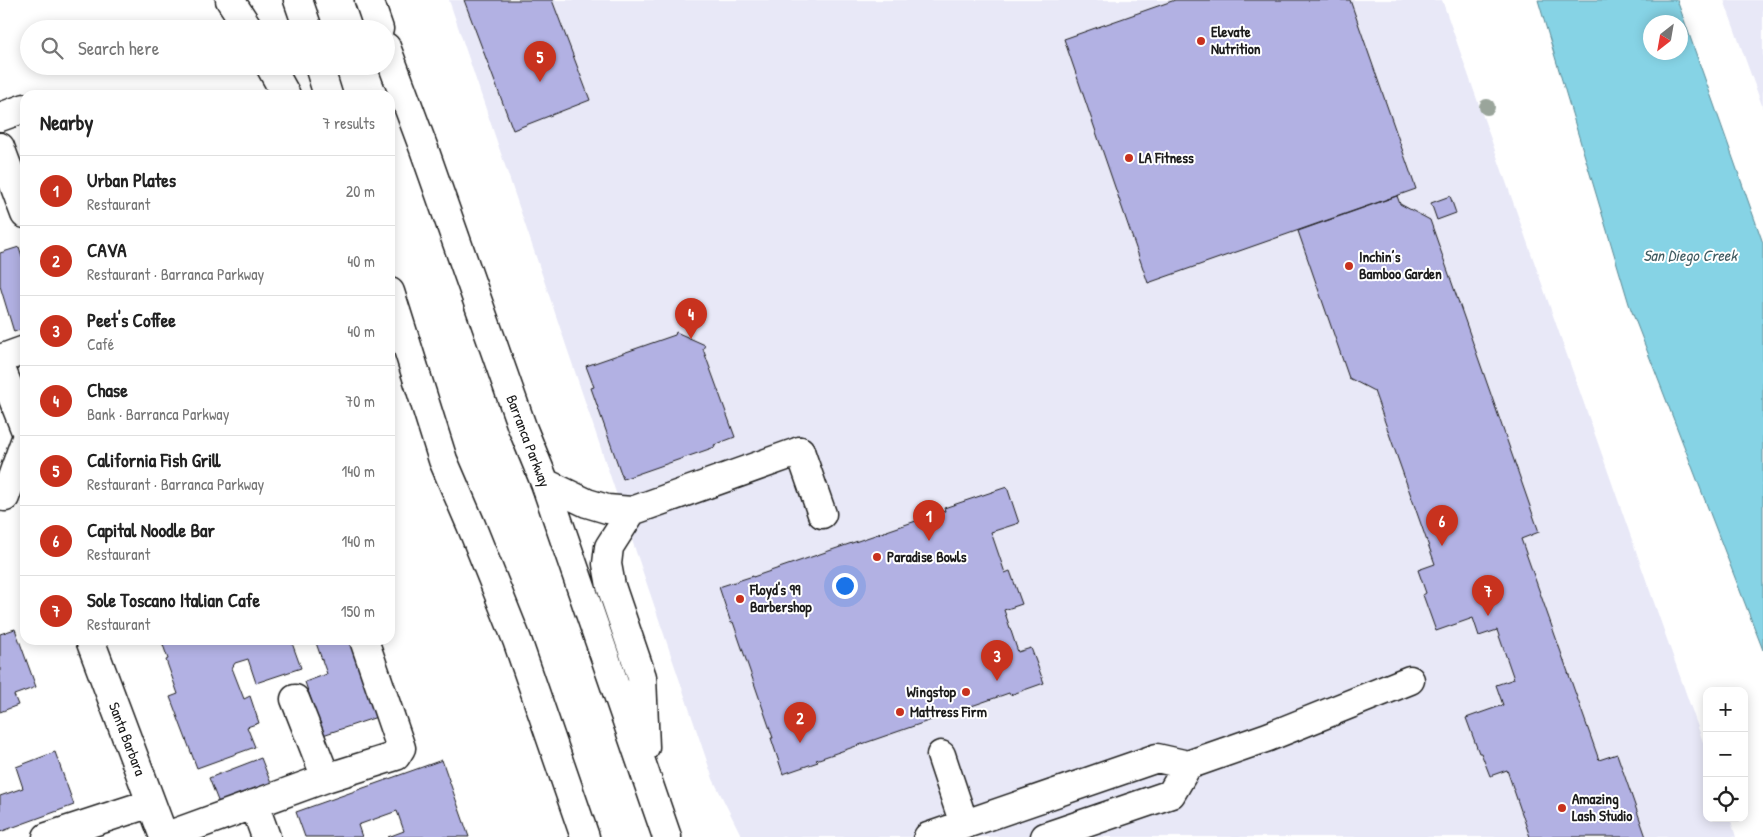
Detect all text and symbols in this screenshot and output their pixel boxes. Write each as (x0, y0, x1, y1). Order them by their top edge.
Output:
north arrow (1643, 15, 1688, 60)
search box (20, 20, 395, 75)
place label: Elevate Nutrition (1211, 21, 1261, 59)
icon: search (38, 34, 66, 62)
text: Search here (78, 35, 159, 61)
marker: Elevate Nutrition (1195, 35, 1207, 47)
pin: 5 (524, 41, 556, 82)
text: Nearby (40, 108, 93, 137)
text: 7 results (322, 112, 375, 134)
place label: LA Fitness (1139, 147, 1194, 168)
marker: LA Fitness (1123, 152, 1135, 164)
text: Urban Plates (87, 167, 176, 193)
text: 1 (53, 180, 59, 202)
text: 20 m (346, 180, 375, 202)
text: Restaurant (87, 193, 150, 215)
text: CAVA (87, 237, 127, 263)
water label: San Diego Creek (1643, 244, 1738, 266)
place label: Inchin’s Bamboo Garden (1359, 246, 1442, 284)
text: 2 (52, 250, 60, 272)
text: 40 m (347, 250, 375, 272)
marker: Inchin’s Bamboo Garden (1343, 260, 1355, 272)
text: Restaurant · Barranca Parkway (87, 263, 264, 285)
pin: 4 (675, 298, 707, 339)
text: Peet's Coffee (87, 307, 176, 333)
text: 3 (52, 320, 60, 342)
text: 40 m (347, 320, 375, 342)
text: Café (87, 333, 114, 355)
text: Chase (87, 377, 128, 403)
text: 4 (53, 390, 59, 412)
text: 70 m (345, 390, 375, 412)
street label: Barranca Parkway (501, 392, 556, 490)
text: Bank · Barranca Parkway (87, 403, 229, 425)
text: California Fish Grill (87, 447, 221, 473)
text: 5 (53, 460, 59, 482)
text: 140 m (341, 460, 375, 482)
text: Restaurant · Barranca Parkway (87, 473, 264, 495)
pin: 1 (913, 500, 945, 541)
pin: 6 (1426, 505, 1458, 546)
text: Capital Noodle Bar (87, 517, 215, 543)
text: 6 (53, 530, 59, 552)
text: 140 m (341, 530, 375, 552)
text: Restaurant (87, 543, 150, 565)
place label: Paradise Bowls (887, 546, 967, 567)
marker: Paradise Bowls (871, 551, 883, 563)
your location (832, 573, 858, 599)
pin: 7 (1472, 575, 1504, 616)
place label: Floyd's 99 Barbershop (749, 579, 812, 618)
text: Sole Toscano Italian Cafe (87, 587, 260, 613)
marker: Floyd's 99 Barbershop (734, 593, 746, 605)
text: 7 (52, 600, 60, 622)
text: 150 m (341, 600, 375, 622)
text: Restaurant (87, 613, 150, 635)
pin: 3 (981, 640, 1013, 681)
place label: Wingstop (907, 681, 957, 703)
marker: Wingstop (960, 686, 972, 698)
map controls (1703, 687, 1748, 822)
button: + (1703, 687, 1748, 732)
street label: Santa Barbara (104, 699, 151, 779)
place label: Mattress Firm (910, 701, 987, 722)
pin: 2 (784, 702, 816, 743)
marker: Mattress Firm (894, 706, 906, 718)
button: − (1703, 732, 1748, 777)
button: locate (1703, 777, 1748, 822)
place label: Amazing Lash Studio (1572, 788, 1632, 826)
marker: Amazing Lash Studio (1556, 802, 1568, 814)

